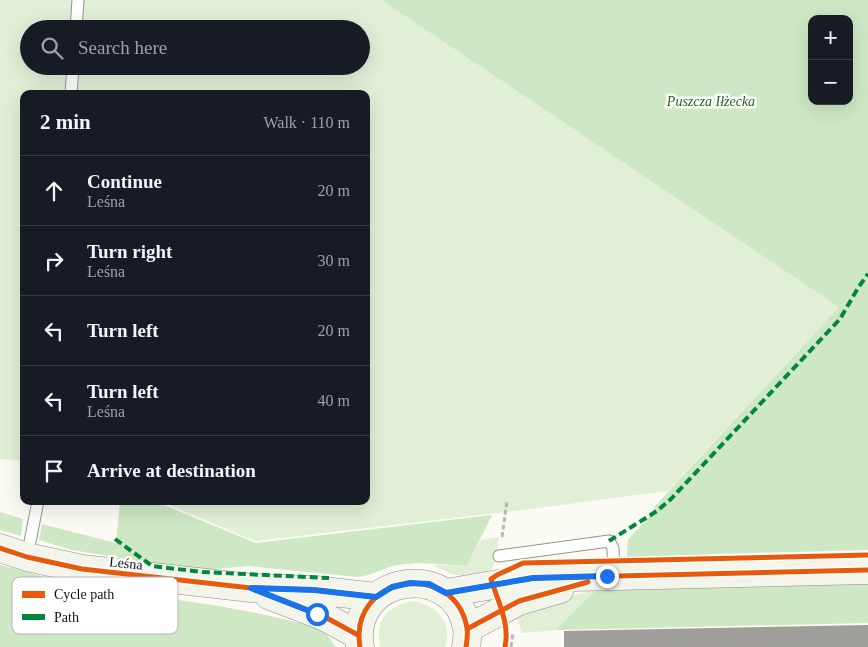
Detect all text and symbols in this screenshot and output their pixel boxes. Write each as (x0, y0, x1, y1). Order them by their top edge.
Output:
map controls (808, 15, 853, 105)
button: + (808, 15, 853, 60)
search box (20, 20, 370, 75)
icon: search (38, 34, 66, 62)
text: Search here (78, 37, 167, 58)
button: − (808, 60, 853, 105)
park label: Puszcza Iłżecka (666, 94, 755, 109)
text: 2 min (40, 110, 91, 134)
text: Walk · 110 m (263, 114, 350, 131)
text: Continue (87, 171, 162, 192)
icon: ahead (40, 177, 68, 205)
text: 20 m (318, 182, 350, 199)
text: Leśna (87, 193, 125, 210)
text: Turn right (87, 241, 172, 262)
icon: right (40, 247, 68, 275)
text: 30 m (318, 252, 350, 269)
text: Leśna (87, 263, 125, 280)
icon: left (40, 317, 68, 345)
text: Turn left (87, 320, 159, 341)
text: 20 m (318, 322, 350, 339)
text: Turn left (87, 381, 159, 402)
icon: left (40, 387, 68, 415)
text: 40 m (318, 392, 350, 409)
text: Leśna (87, 403, 125, 420)
icon: arrive (40, 457, 68, 485)
text: Arrive at destination (87, 460, 256, 481)
street label: Leśna (109, 554, 144, 573)
route end (596, 565, 619, 588)
legend (12, 577, 178, 634)
text: Cycle path (54, 587, 114, 602)
route start (306, 603, 329, 626)
text: Path (54, 610, 79, 625)

